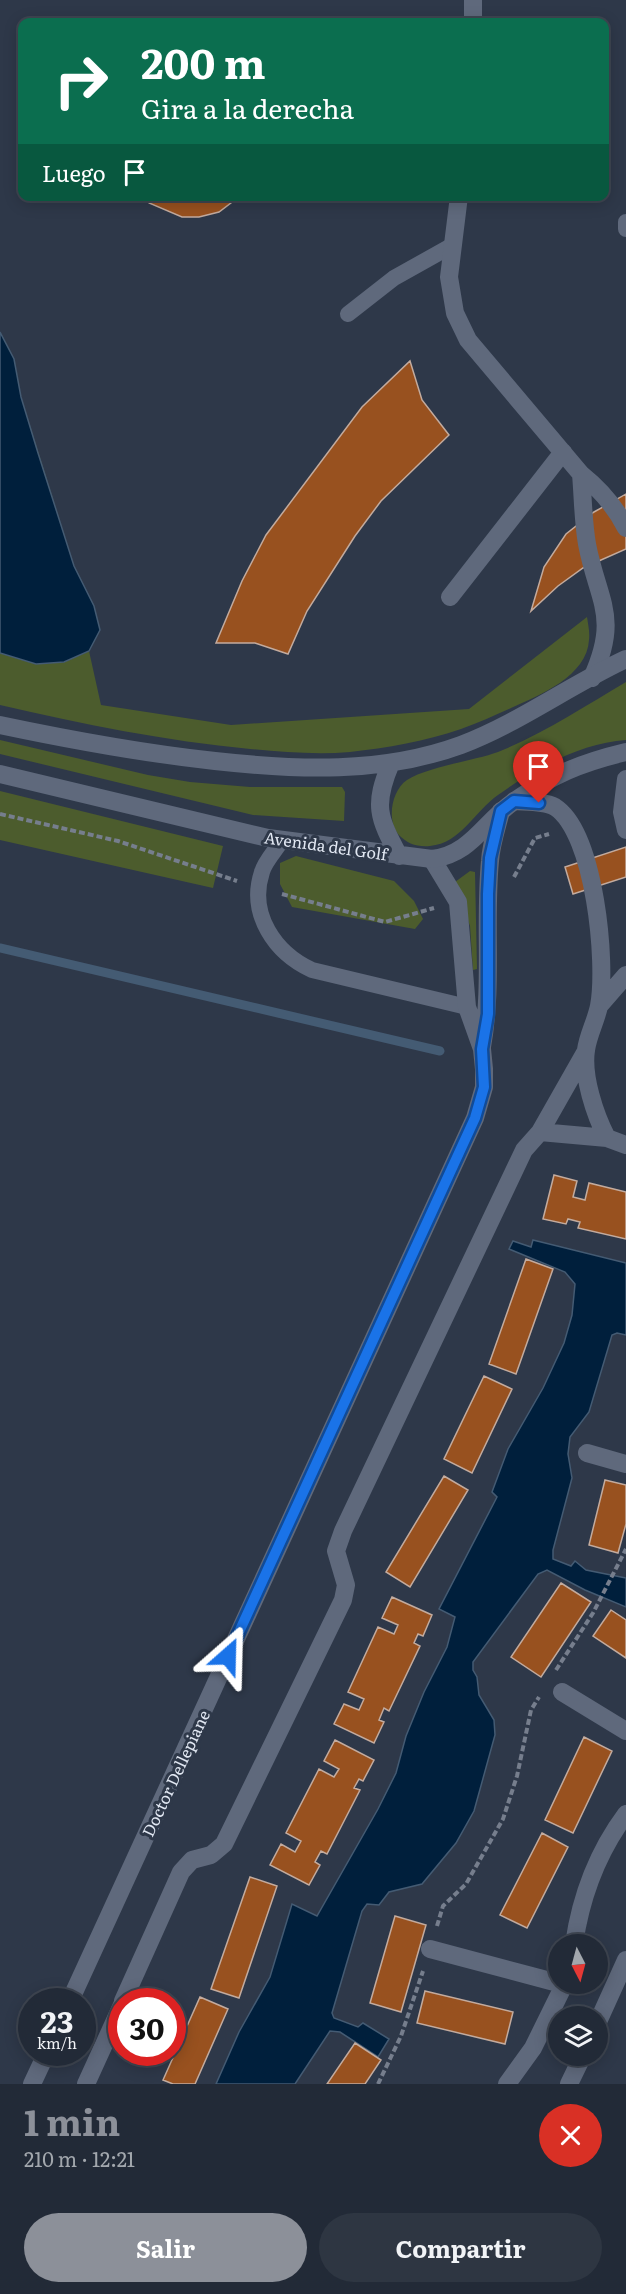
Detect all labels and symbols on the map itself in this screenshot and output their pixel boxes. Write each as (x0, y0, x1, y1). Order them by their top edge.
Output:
pin (513, 741, 564, 803)
street label: Avenida del Golf (263, 824, 391, 866)
position arrow (196, 1624, 260, 1688)
street label: Doctor Dellepiane (135, 1706, 215, 1840)
north arrow (548, 1934, 608, 1994)
speed limit sign: 30 (108, 1988, 186, 2066)

